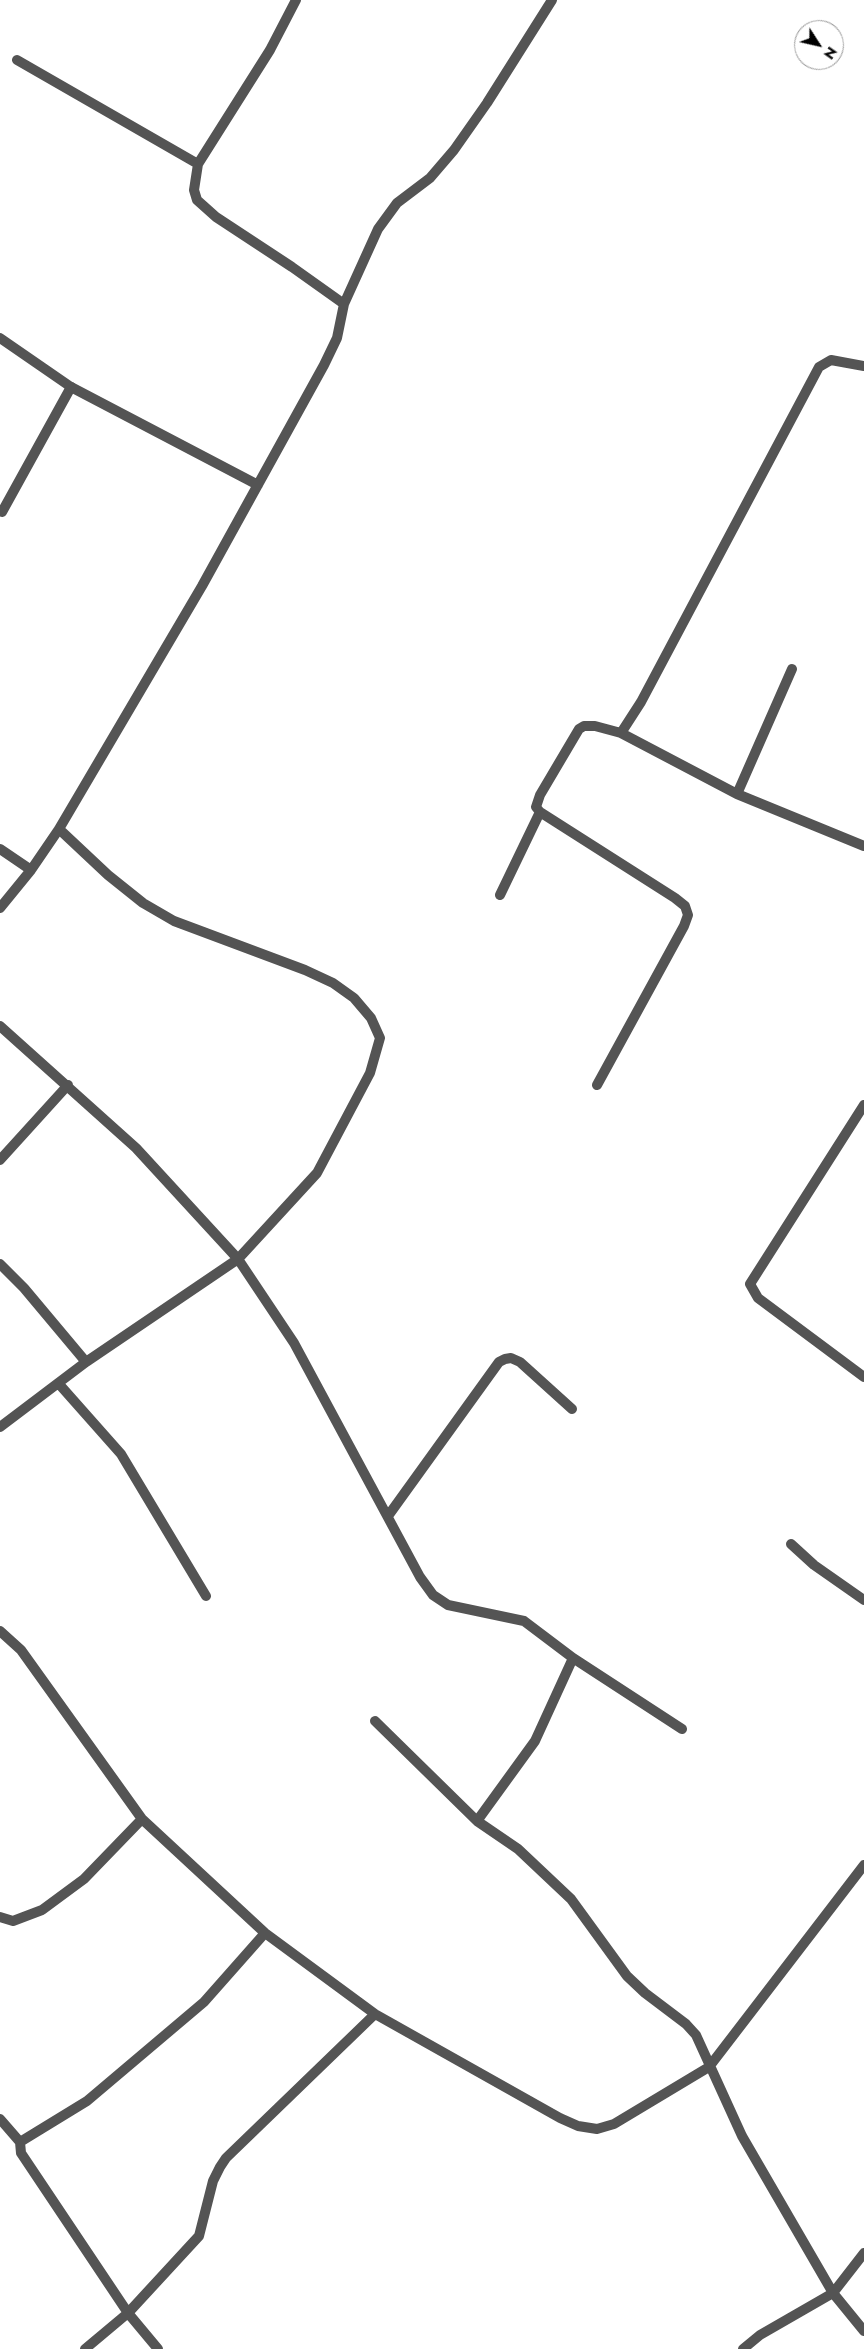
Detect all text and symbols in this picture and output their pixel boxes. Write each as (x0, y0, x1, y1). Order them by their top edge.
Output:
north arrow (794, 20, 844, 70)
text: N (819, 43, 842, 63)

